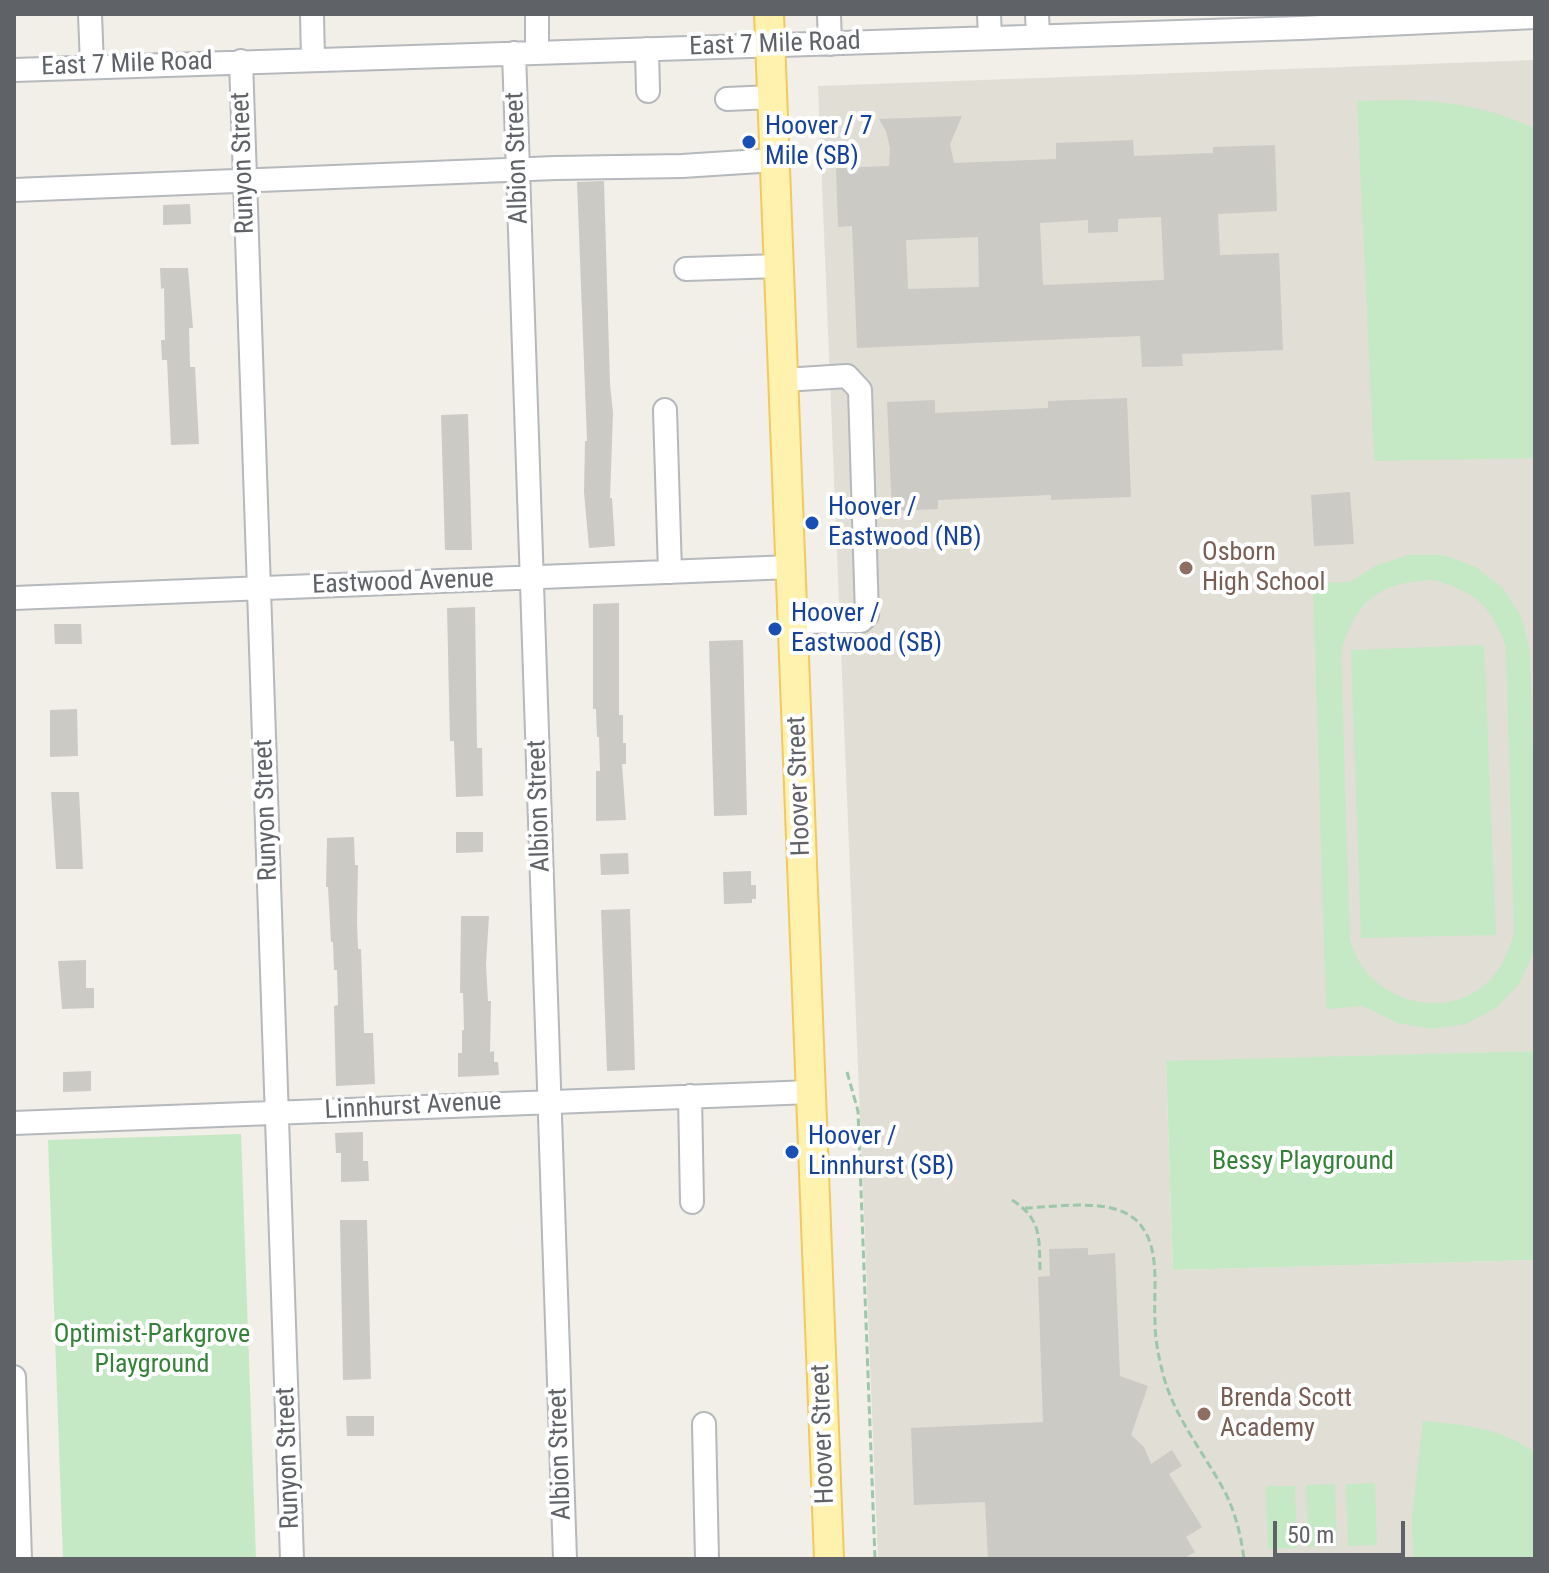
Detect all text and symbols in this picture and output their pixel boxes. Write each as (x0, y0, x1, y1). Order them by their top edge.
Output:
street label: East 7 Mile Road (689, 26, 861, 64)
street label: East 7 Mile Road (41, 46, 213, 84)
street label: Runyon Street (226, 91, 262, 235)
street label: Albion Street (500, 91, 536, 225)
place label: Hoover / 7 Mile (SB) (765, 111, 873, 172)
marker: Hoover / 7 Mile (SB) (740, 133, 758, 151)
place label: Hoover / Eastwood (NB) (828, 492, 982, 554)
marker: Hoover / Eastwood (NB) (803, 514, 821, 532)
place label: Osborn High School (1202, 537, 1326, 598)
marker: Osborn High School (1177, 559, 1195, 577)
street label: Eastwood Avenue (312, 564, 494, 602)
place label: Hoover / Eastwood (SB) (791, 598, 942, 660)
marker: Hoover / Eastwood (SB) (766, 620, 784, 638)
street label: Hoover Street (782, 716, 818, 856)
street label: Runyon Street (249, 738, 285, 882)
street label: Albion Street (522, 739, 558, 873)
street label: Linnhurst Avenue (324, 1087, 502, 1127)
place label: Hoover / Linnhurst (SB) (808, 1121, 954, 1182)
marker: Hoover / Linnhurst (SB) (783, 1143, 801, 1161)
park label: Bessy Playground (1212, 1146, 1394, 1178)
park label: Optimist-Parkgrove Playground (54, 1319, 250, 1380)
street label: Hoover Street (806, 1364, 842, 1504)
place label: Brenda Scott Academy (1220, 1383, 1352, 1444)
street label: Runyon Street (271, 1386, 307, 1530)
street label: Albion Street (543, 1387, 579, 1521)
marker: Brenda Scott Academy (1195, 1405, 1213, 1423)
scale bar (1277, 1505, 1409, 1555)
text: 50 m (1287, 1521, 1334, 1549)

